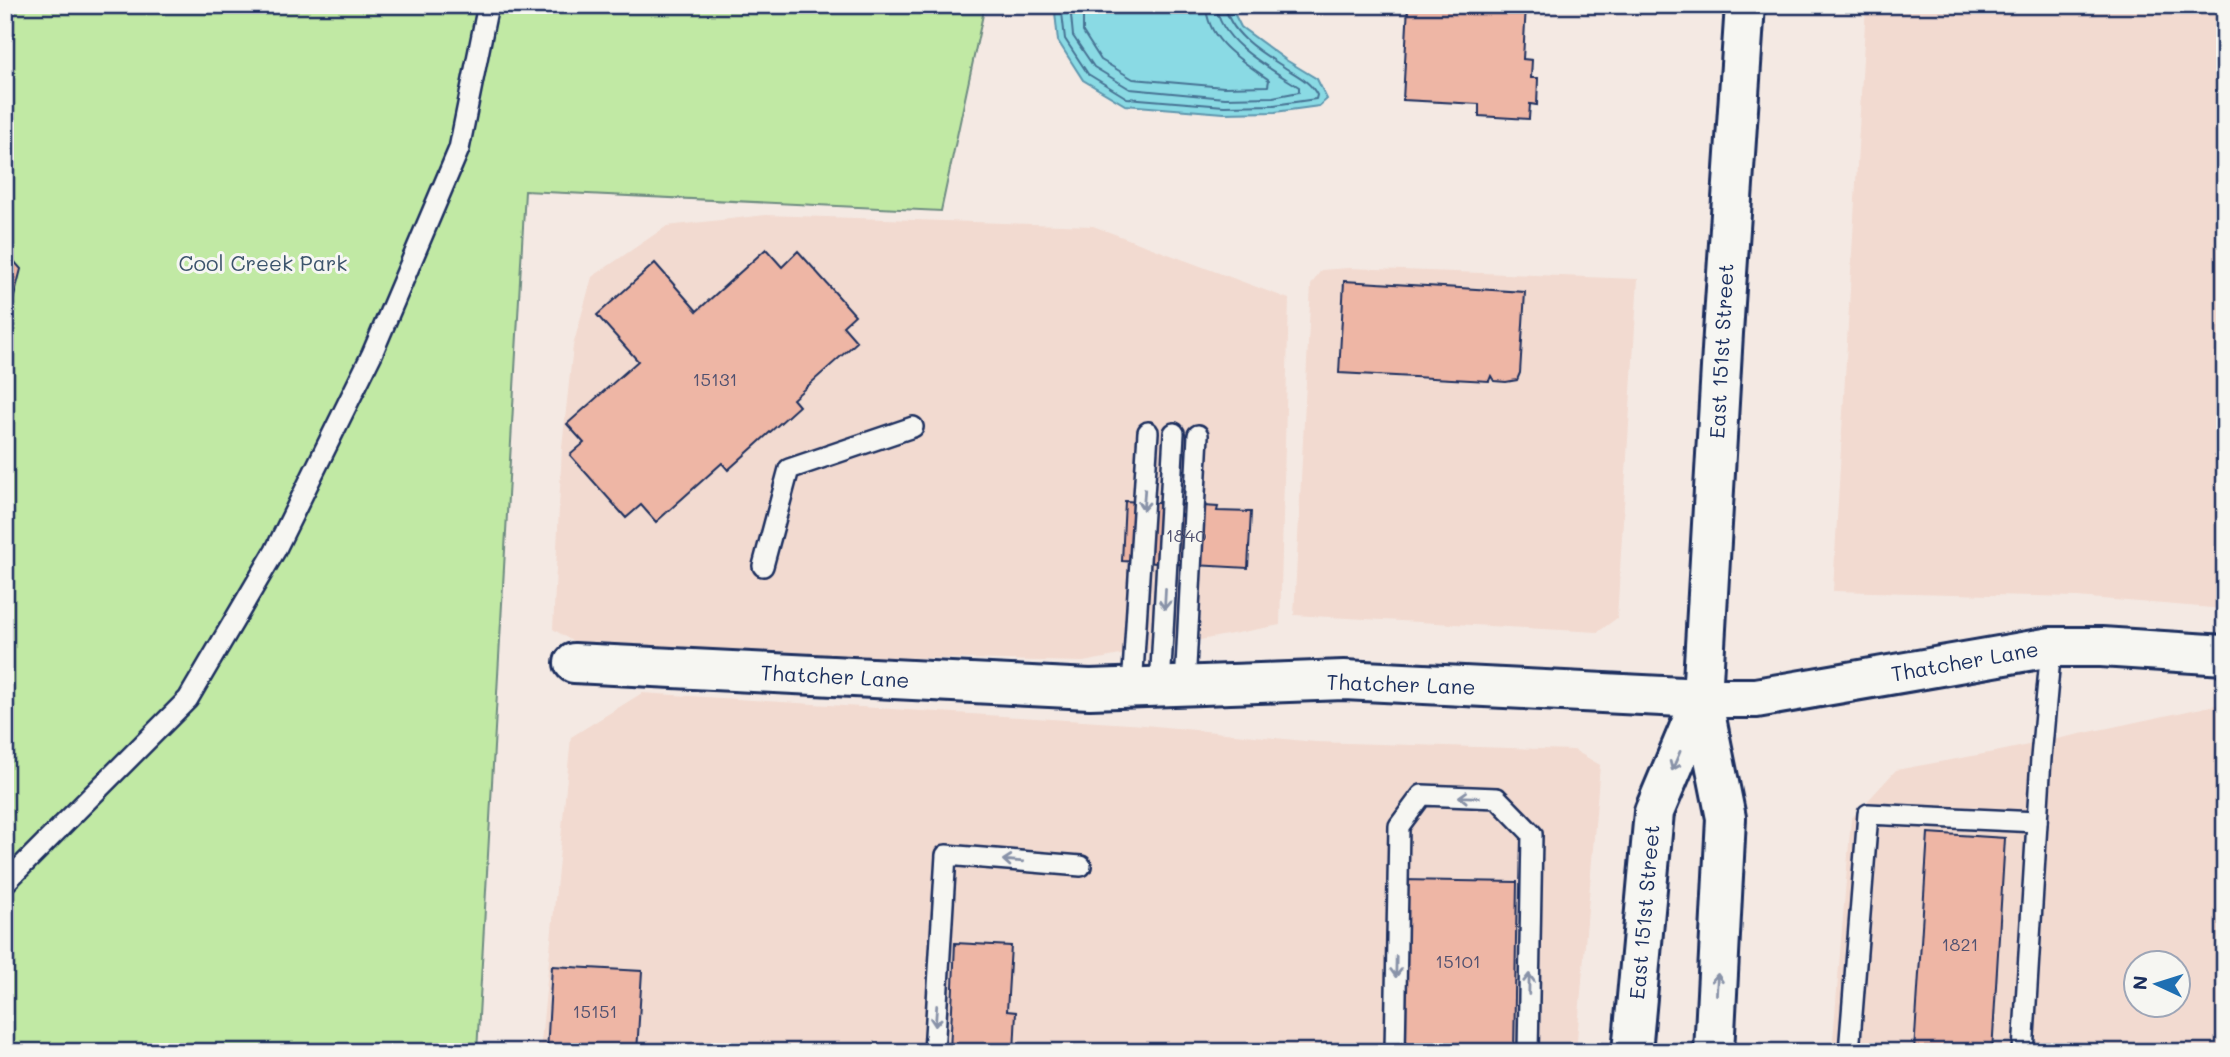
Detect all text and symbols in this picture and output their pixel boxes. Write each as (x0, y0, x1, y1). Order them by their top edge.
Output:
park label: Cool Creek Park (179, 249, 347, 276)
street label: East 151st Street (1702, 263, 1739, 439)
house number: 15131 (692, 367, 738, 391)
one-way arrow (1137, 488, 1150, 511)
house number: 1840 (1166, 523, 1206, 547)
one-way arrow (1158, 587, 1171, 610)
street label: Thatcher Lane (1889, 634, 2040, 687)
street label: Thatcher Lane (760, 658, 910, 693)
street label: Thatcher Lane (1326, 667, 1476, 700)
one-way arrow (1668, 749, 1681, 771)
one-way arrow (1458, 790, 1481, 803)
street label: East 151st Street (1622, 823, 1665, 1000)
one-way arrow (1002, 854, 1024, 867)
house number: 1821 (1941, 932, 1979, 956)
north arrow (2122, 948, 2192, 1018)
house number: 15101 (1435, 949, 1481, 973)
one-way arrow (1389, 955, 1403, 978)
one-way arrow (1522, 972, 1536, 995)
one-way arrow (1711, 972, 1724, 995)
text: N (2127, 975, 2153, 991)
house number: 15151 (572, 999, 618, 1023)
one-way arrow (929, 1005, 942, 1027)

